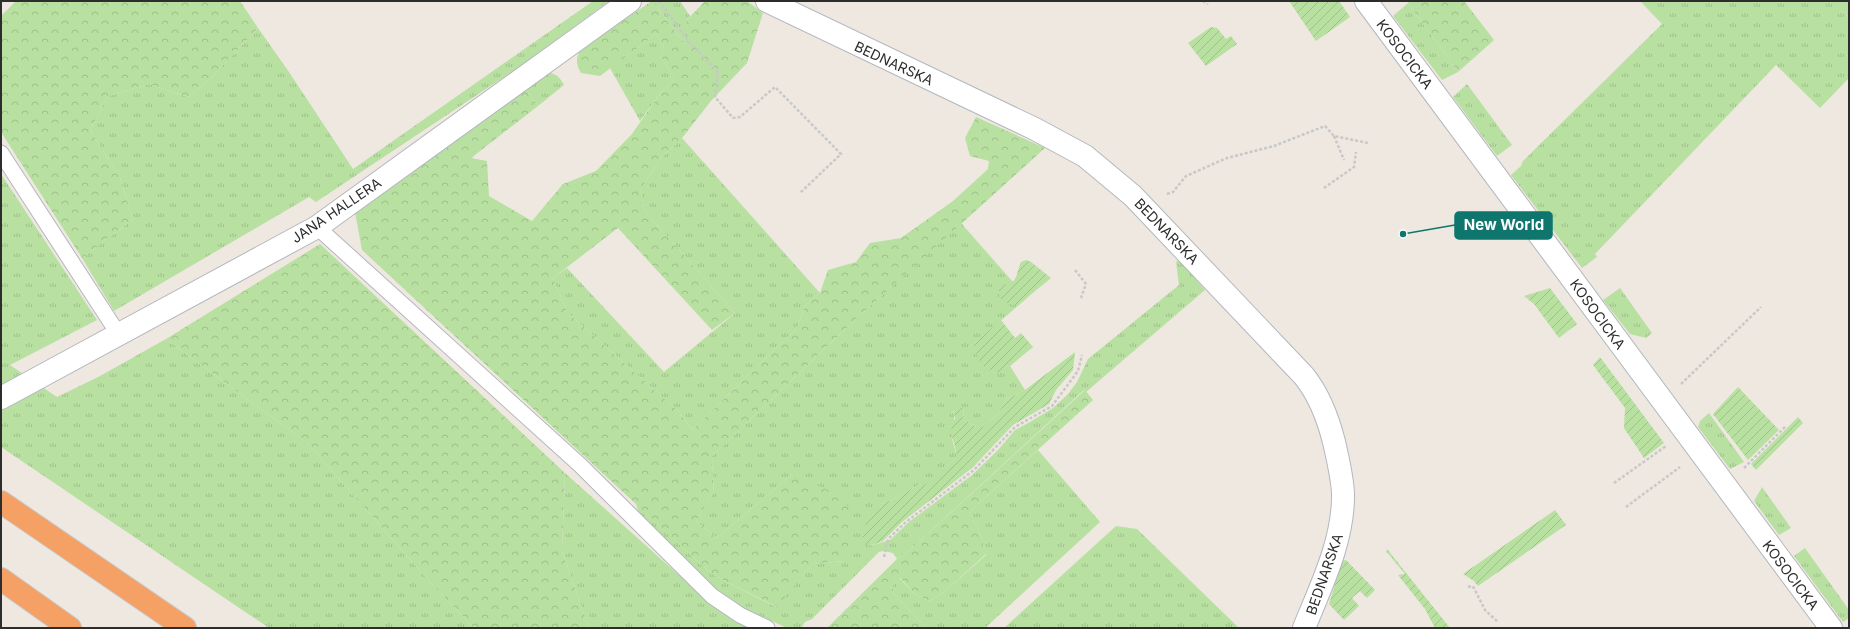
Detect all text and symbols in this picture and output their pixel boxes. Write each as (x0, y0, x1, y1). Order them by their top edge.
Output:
street label: KOSOCICKA (1373, 16, 1437, 92)
street label: BEDNARSKA (852, 37, 936, 89)
street label: JANA HALLERA (288, 174, 384, 246)
street label: BEDNARSKA (1131, 195, 1203, 268)
callout: New World (1455, 212, 1552, 239)
text: New World (1464, 215, 1544, 234)
street label: KOSOCICKA (1567, 276, 1629, 353)
street label: BEDNARSKA (1302, 531, 1346, 617)
street label: KOSOCICKA (1759, 537, 1823, 613)

